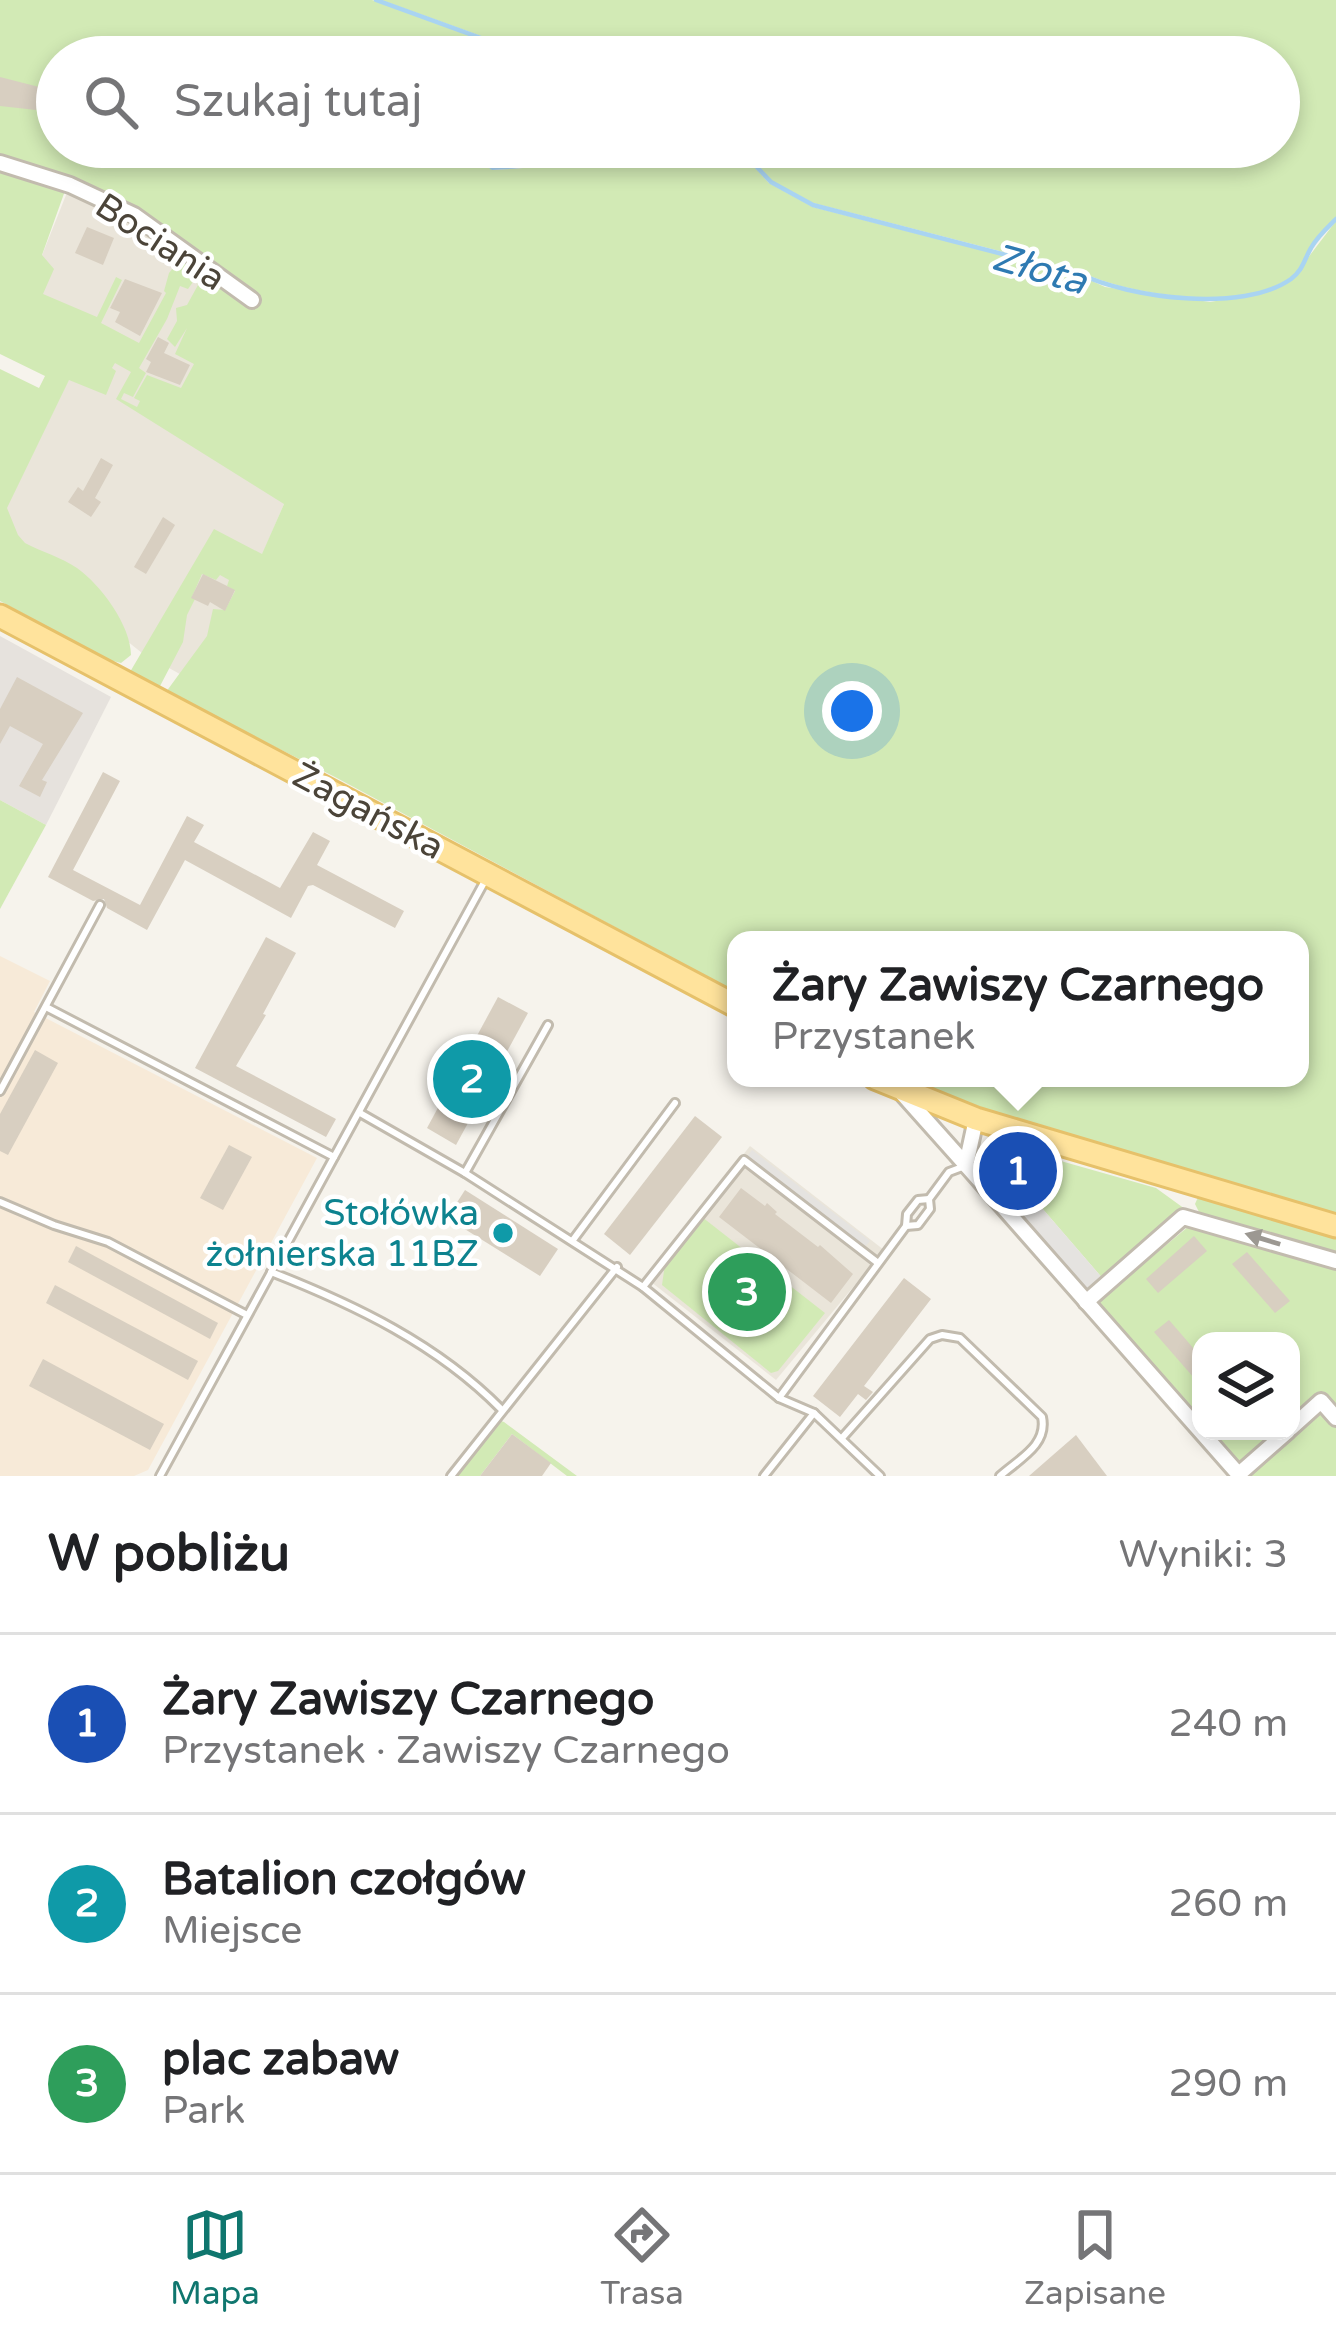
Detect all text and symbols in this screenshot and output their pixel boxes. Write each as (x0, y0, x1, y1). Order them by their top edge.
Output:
search box (36, 36, 1300, 168)
icon: search (78, 69, 144, 135)
text: Szukaj tutaj (174, 75, 423, 129)
street label: Bociania (87, 184, 233, 300)
water label: Złota (987, 234, 1093, 305)
your location (822, 681, 882, 741)
street label: Żagańska (285, 754, 451, 869)
popup (727, 931, 1309, 1087)
text: Żary Zawiszy Czarnego (772, 959, 1264, 1013)
text: Przystanek (772, 1013, 976, 1060)
pin: 2 (433, 1034, 511, 1124)
pin: 1 (979, 1126, 1057, 1216)
place label: Stołówka żołnierska 11BZ (206, 1192, 479, 1276)
marker: Stołówka żołnierska 11BZ (490, 1220, 516, 1246)
one-way arrow (1244, 1229, 1281, 1247)
pin: 3 (708, 1247, 786, 1337)
map controls (1192, 1332, 1300, 1440)
button: layers (1192, 1332, 1300, 1440)
text: W pobliżu (48, 1523, 290, 1585)
text: Wyniki: 3 (1119, 1531, 1288, 1578)
text: Żary Zawiszy Czarnego (162, 1673, 654, 1727)
text: 1 (75, 1700, 99, 1747)
text: 240 m (1169, 1700, 1288, 1747)
text: Przystanek · Zawiszy Czarnego (162, 1727, 730, 1774)
text: Batalion czołgów (162, 1853, 526, 1907)
text: 2 (75, 1880, 99, 1927)
text: 260 m (1169, 1880, 1288, 1927)
text: Miejsce (162, 1907, 302, 1954)
text: plac zabaw (162, 2033, 399, 2087)
text: 3 (75, 2060, 99, 2107)
text: 290 m (1169, 2060, 1288, 2107)
text: Park (162, 2087, 245, 2134)
tab: Mapa (170, 2202, 260, 2313)
tab: Trasa (600, 2202, 684, 2313)
tab: Zapisane (1024, 2202, 1166, 2313)

